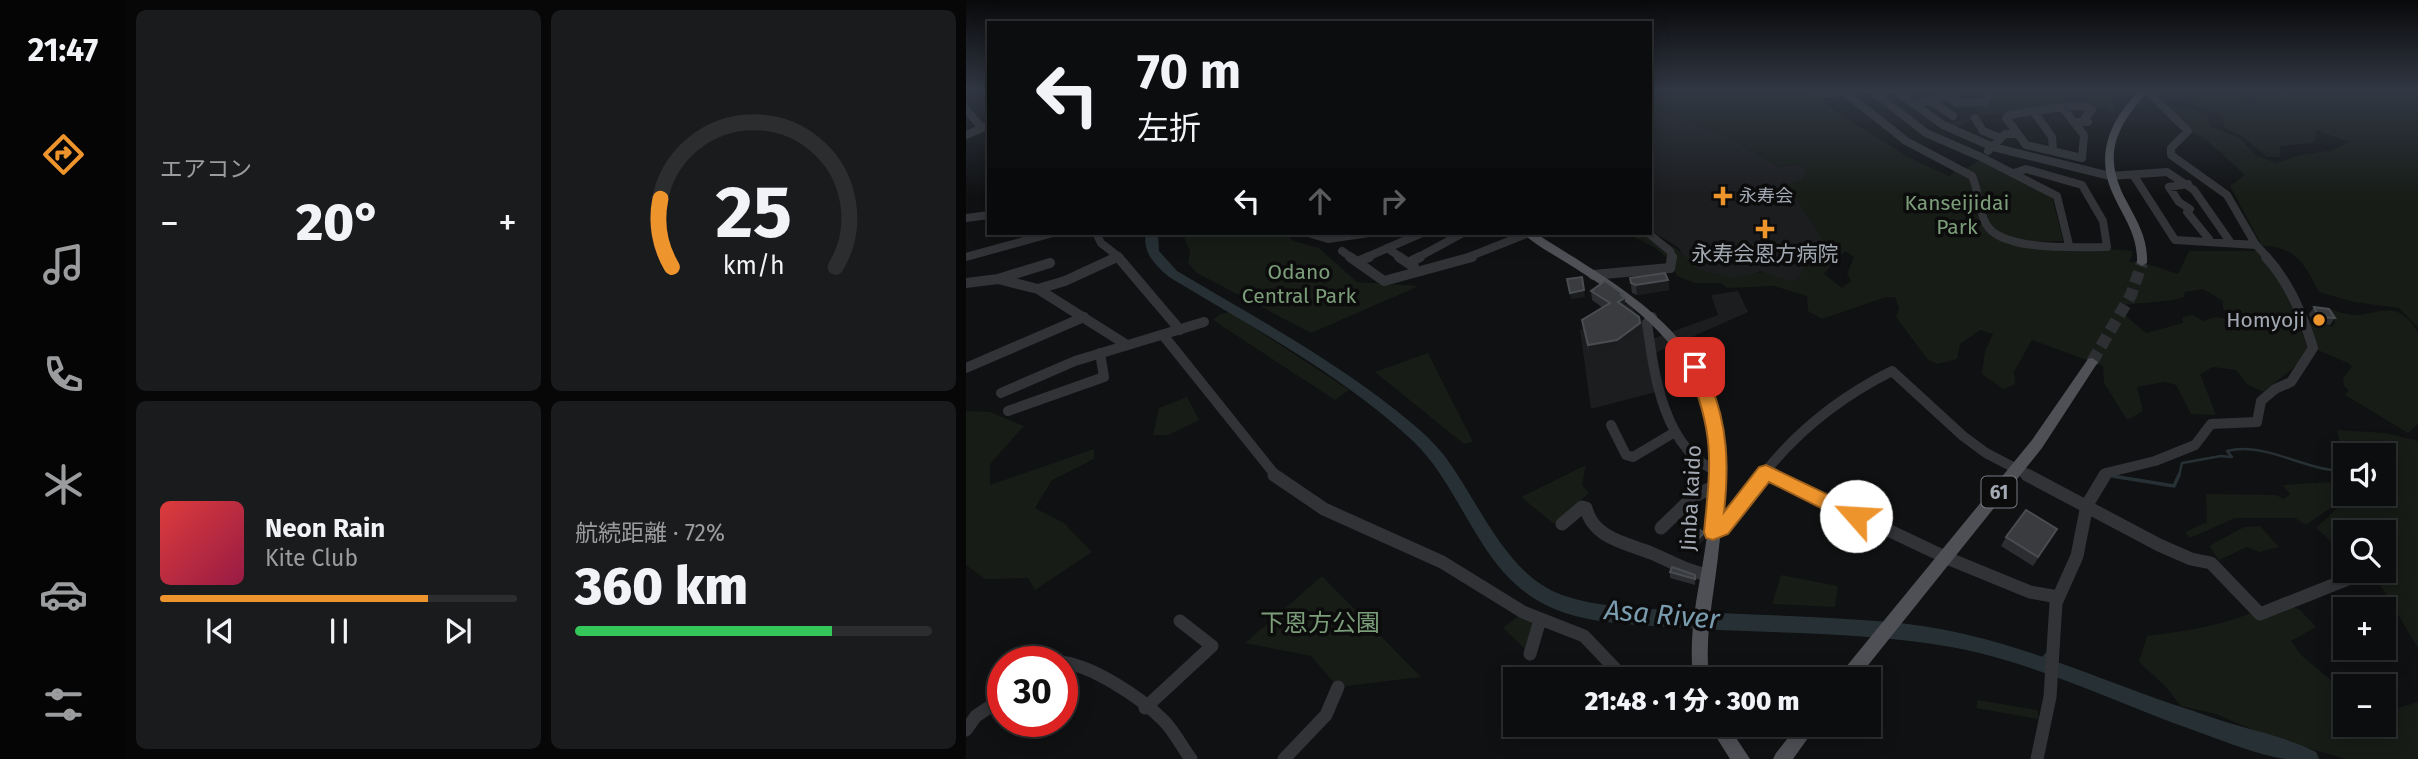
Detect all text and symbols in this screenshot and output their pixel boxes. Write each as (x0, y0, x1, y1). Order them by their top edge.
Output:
text: 21:47 (28, 31, 98, 69)
text: 70 m (1137, 42, 1241, 101)
icon: left (1022, 49, 1113, 140)
text: 左折 (1137, 109, 1201, 147)
icon: directions (39, 130, 88, 179)
text: エアコン (160, 155, 252, 183)
text: 25 (715, 169, 792, 256)
icon: left (1228, 182, 1266, 220)
icon: ahead (1301, 182, 1339, 220)
icon: right (1374, 182, 1412, 220)
place label: 永寿会 (1739, 185, 1793, 207)
marker: 永寿会 (1713, 186, 1733, 206)
park label: Kanseijidai Park (1905, 190, 2009, 240)
text: 20° (296, 191, 381, 254)
text: − (160, 200, 179, 246)
text: + (498, 200, 517, 246)
marker: 永寿会恩方病院 (1755, 219, 1775, 239)
icon: music (39, 240, 88, 289)
place label: 永寿会恩方病院 (1692, 241, 1839, 267)
text: km/h (723, 250, 784, 280)
park label: Odano Central Park (1242, 259, 1356, 309)
place label: Homyoji (2226, 307, 2305, 333)
marker: Homyoji (2311, 312, 2327, 328)
pin (1665, 337, 1725, 397)
icon: arrive (1676, 348, 1714, 386)
icon: phone (39, 350, 88, 399)
map controls (2333, 443, 2396, 737)
button: sound (2333, 443, 2396, 506)
street label: Jinba kaido (1675, 444, 1707, 552)
icon: climate (39, 460, 88, 509)
road number: 61 (1982, 477, 2016, 508)
position arrow (1819, 479, 1893, 553)
text: Neon Rain (265, 513, 385, 544)
text: 航続距離 · 72% (575, 519, 725, 547)
button: search (2333, 520, 2396, 583)
text: Kite Club (265, 544, 358, 572)
text: 360 km (575, 555, 748, 618)
icon: car (39, 570, 88, 619)
water label: Asa River (1602, 593, 1722, 636)
button: + (2333, 597, 2396, 660)
park label: 下恩方公園 (1260, 609, 1380, 637)
icon: previous (201, 612, 239, 650)
icon: pause (320, 612, 358, 650)
icon: next (439, 612, 477, 650)
speed limit sign: 30 (987, 646, 1078, 737)
button: − (2333, 674, 2396, 737)
icon: filters (39, 680, 88, 729)
text: 21:48 · 1 分 · 300 m (1585, 686, 1799, 717)

